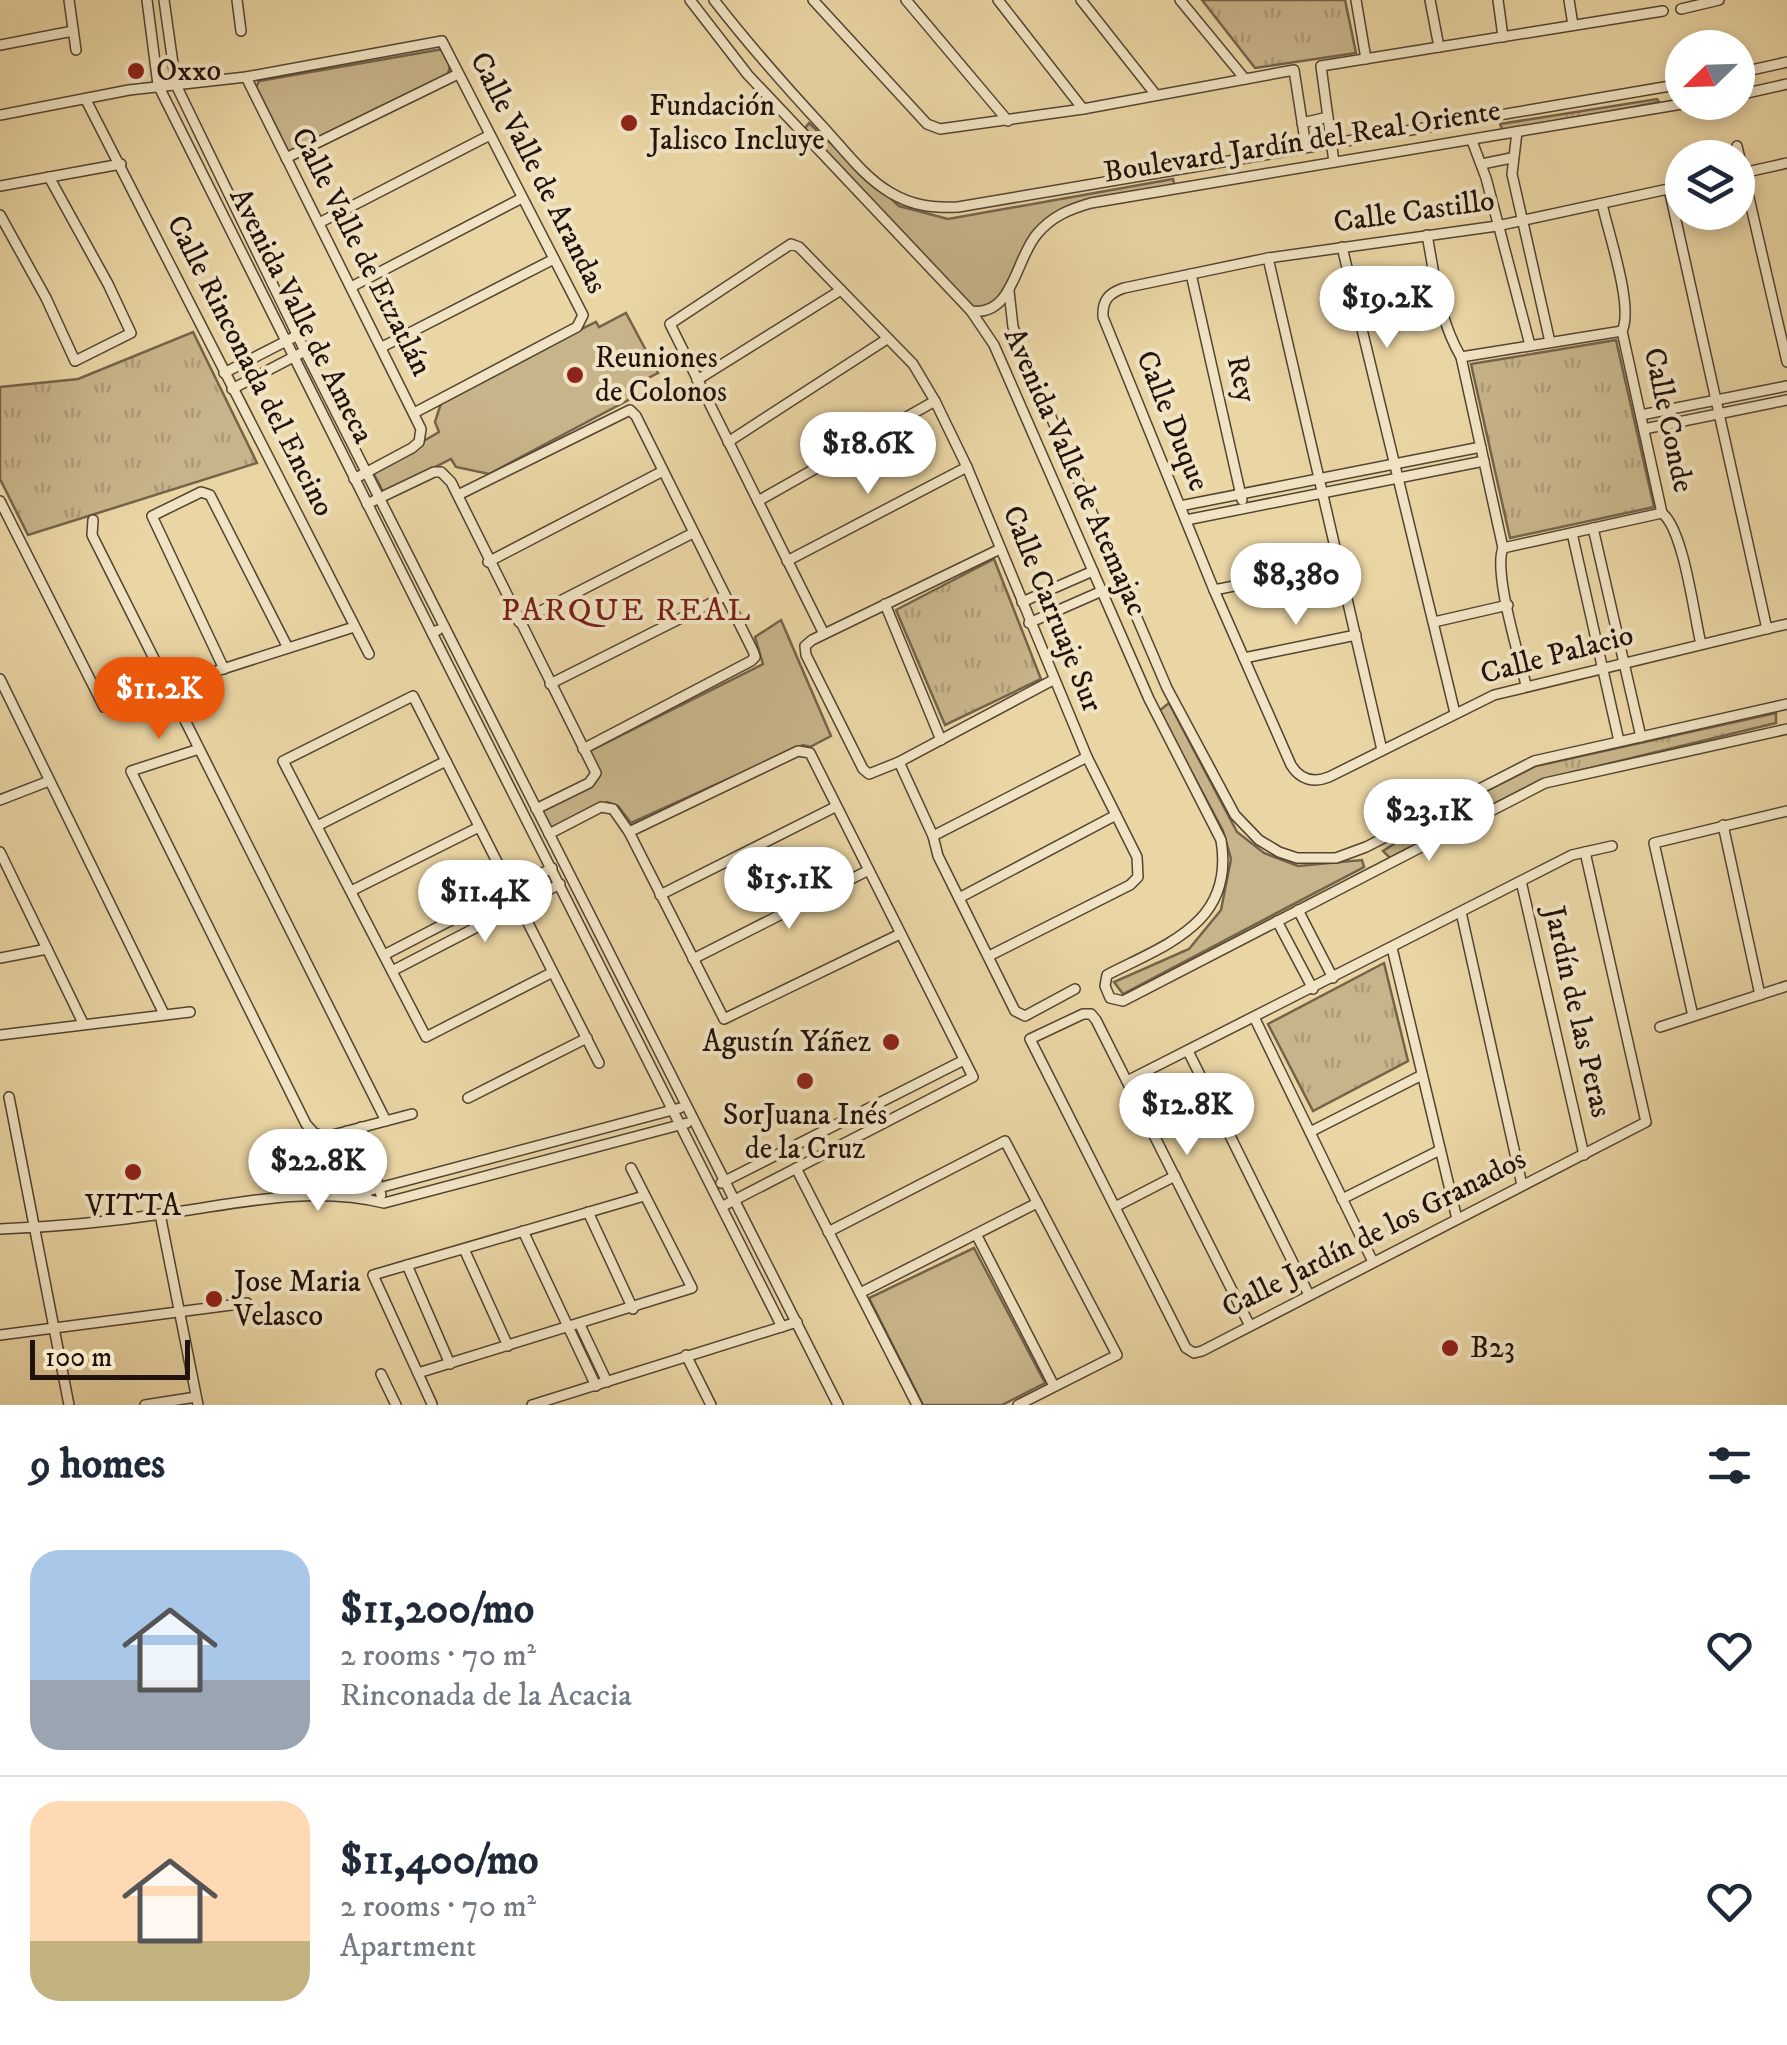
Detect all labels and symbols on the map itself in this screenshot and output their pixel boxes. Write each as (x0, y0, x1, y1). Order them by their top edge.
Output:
north arrow (1665, 30, 1755, 120)
street label: Calle Valle de Arandas (461, 46, 615, 300)
place label: Oxxo (156, 53, 221, 90)
marker: Oxxo (125, 60, 147, 82)
place label: Fundación Jalisco Incluye (646, 88, 825, 159)
street label: Boulevard Jardín del Real Oriente (1101, 92, 1503, 192)
marker: Fundación Jalisco Incluye (618, 112, 640, 134)
street label: Calle Valle de Etzatlán (282, 122, 440, 383)
street label: Avenida Valle de Ameca (221, 182, 382, 450)
street label: Calle Castillo (1331, 182, 1497, 242)
street label: Calle Rinconada del Encino (158, 209, 342, 523)
pin: $19.2K (1306, 266, 1468, 351)
street label: Avenida Valle de Atemajac (995, 322, 1155, 622)
place label: Reuniones de Colonos (595, 340, 727, 411)
street label: Calle Conde (1635, 344, 1701, 496)
street label: Calle Duque (1127, 345, 1217, 497)
street label: Rey (1218, 352, 1264, 407)
marker: Reuniones de Colonos (564, 364, 586, 386)
pin: $18.6K (787, 412, 949, 497)
street label: Calle Carruaje Sur (994, 500, 1110, 718)
pin: $8,380 (1215, 543, 1377, 628)
district label: PARQUE REAL (501, 591, 753, 631)
street label: Calle Palacio (1477, 617, 1637, 693)
pin: $11.2K (78, 657, 240, 742)
pin: $23.1K (1348, 779, 1510, 864)
pin: $15.1K (708, 847, 870, 932)
pin: $11.4K (404, 860, 566, 945)
street label: Jardín de las Peras (1534, 900, 1619, 1121)
place label: Agustín Yáñez (703, 1024, 871, 1061)
marker: Agustín Yáñez (880, 1031, 902, 1053)
marker: SorJuana Inés de la Cruz (794, 1070, 816, 1092)
pin: $12.8K (1106, 1073, 1268, 1158)
place label: SorJuana Inés de la Cruz (723, 1097, 887, 1168)
pin: $22.8K (237, 1129, 399, 1214)
street label: Calle Jardín de los Granados (1216, 1141, 1532, 1327)
marker: VITTA (122, 1161, 144, 1183)
place label: VITTA (84, 1188, 182, 1225)
place label: Jose Maria Velasco (231, 1264, 361, 1335)
marker: Jose Maria Velasco (203, 1288, 225, 1310)
place label: B23 (1470, 1330, 1515, 1367)
scale bar (30, 1335, 190, 1380)
marker: B23 (1439, 1337, 1461, 1359)

